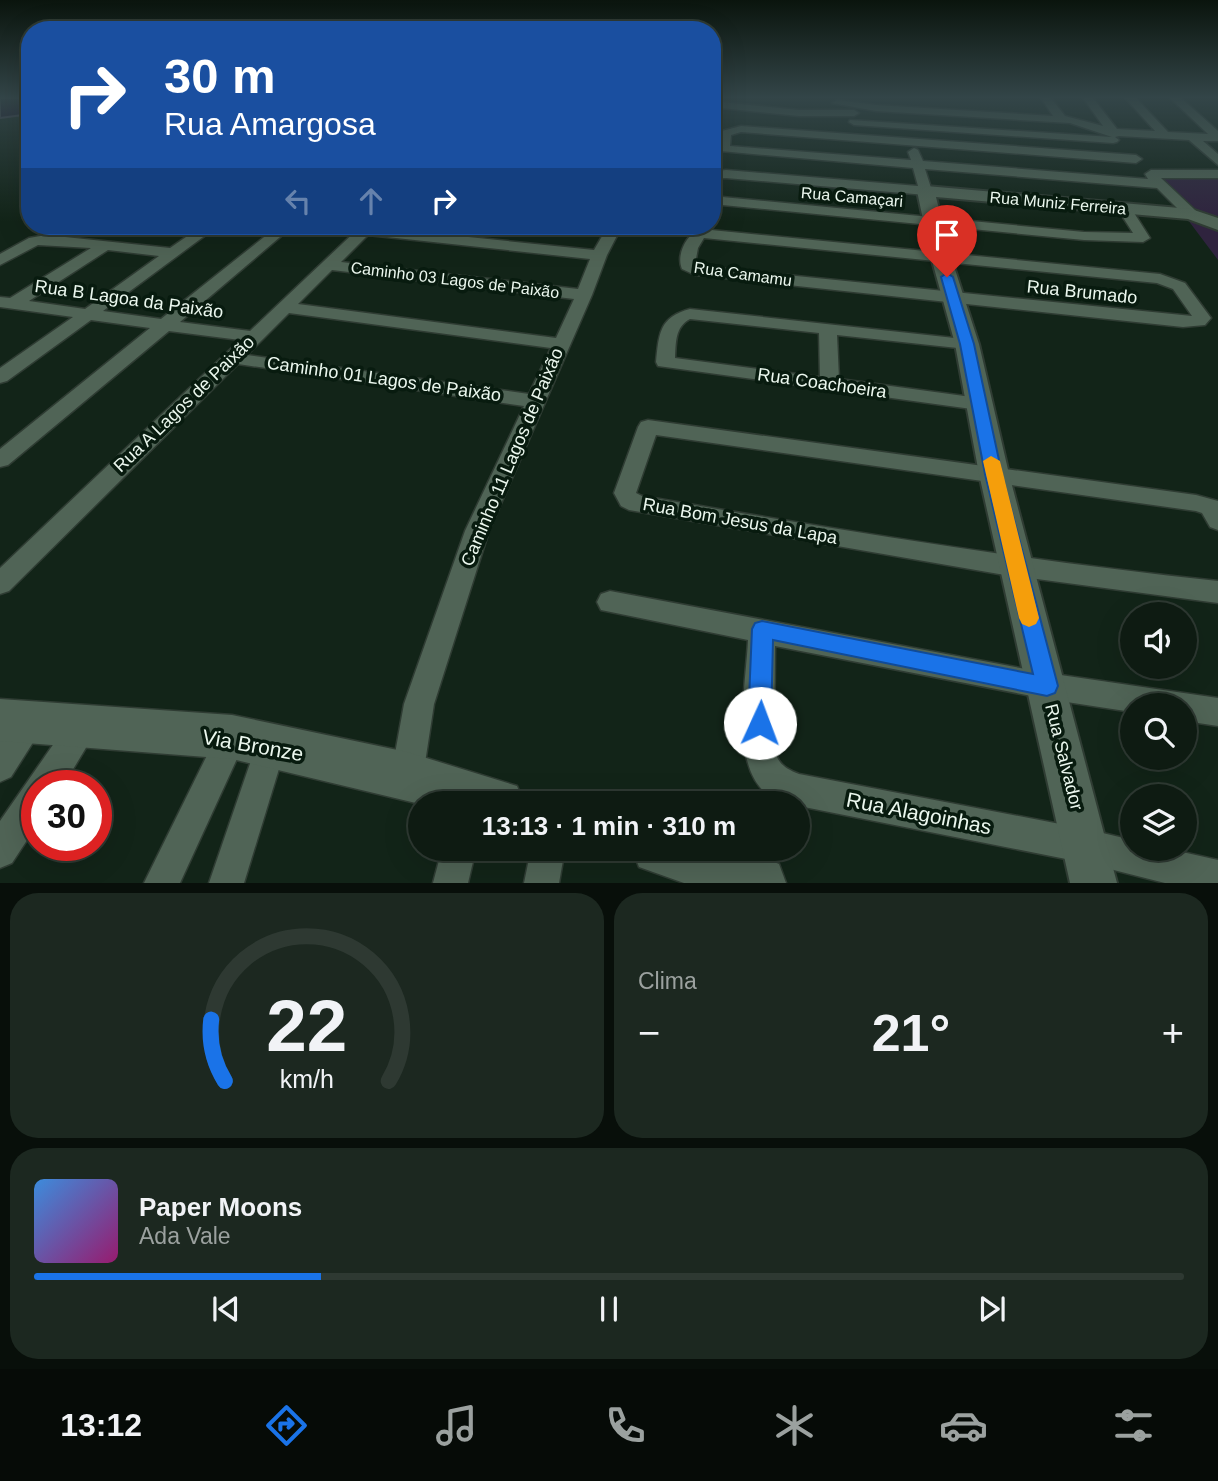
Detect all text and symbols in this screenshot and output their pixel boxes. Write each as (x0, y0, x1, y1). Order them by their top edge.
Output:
icon: right (49, 49, 140, 140)
text: 30 m (164, 49, 276, 103)
text: Rua Amargosa (164, 106, 376, 142)
icon: left (279, 182, 317, 220)
icon: ahead (352, 182, 390, 220)
icon: right (425, 182, 463, 220)
street label: Rua Camaçari (800, 184, 904, 210)
street label: Rua Muniz Ferreira (989, 189, 1127, 217)
pin (917, 205, 977, 277)
icon: arrive (928, 216, 966, 254)
street label: Caminho 03 Lagos de Paixão (350, 259, 560, 301)
street label: Rua Camamu (693, 259, 793, 289)
street label: Rua B Lagoa da Paixão (33, 276, 225, 322)
street label: Rua Brumado (1026, 276, 1138, 308)
street label: Rua A Lagos de Paixão (110, 332, 258, 476)
street label: Caminho 11 Lagos de Paixão (457, 345, 567, 569)
street label: Caminho 01 Lagos de Paixão (266, 353, 502, 405)
street label: Rua Coachoeira (756, 364, 889, 402)
street label: Rua Bom Jesus da Lapa (641, 494, 840, 548)
map controls (1120, 602, 1197, 861)
button: sound (1120, 602, 1197, 679)
position arrow (723, 686, 797, 760)
button: search (1120, 693, 1197, 770)
street label: Rua Salvador (1041, 702, 1087, 812)
street label: Via Bronze (201, 725, 305, 765)
speed limit sign: 30 (21, 770, 112, 861)
button: layers (1120, 784, 1197, 861)
street label: Rua Alagoinhas (845, 788, 993, 838)
text: 13:13 · 1 min · 310 m (482, 811, 736, 841)
text: Clima (638, 968, 697, 994)
text: 22 (267, 986, 347, 1067)
text: 21° (872, 1004, 950, 1062)
text: − (638, 1012, 660, 1054)
text: + (1162, 1012, 1184, 1054)
text: km/h (280, 1065, 334, 1093)
text: Paper Moons (139, 1192, 302, 1222)
text: Ada Vale (139, 1223, 231, 1249)
icon: previous (207, 1290, 245, 1328)
icon: pause (590, 1290, 628, 1328)
icon: next (973, 1290, 1011, 1328)
icon: directions (262, 1401, 311, 1450)
icon: music (432, 1401, 481, 1450)
icon: phone (601, 1401, 650, 1450)
icon: climate (770, 1401, 819, 1450)
icon: car (939, 1401, 988, 1450)
icon: filters (1109, 1401, 1158, 1450)
text: 13:12 (60, 1407, 142, 1443)

